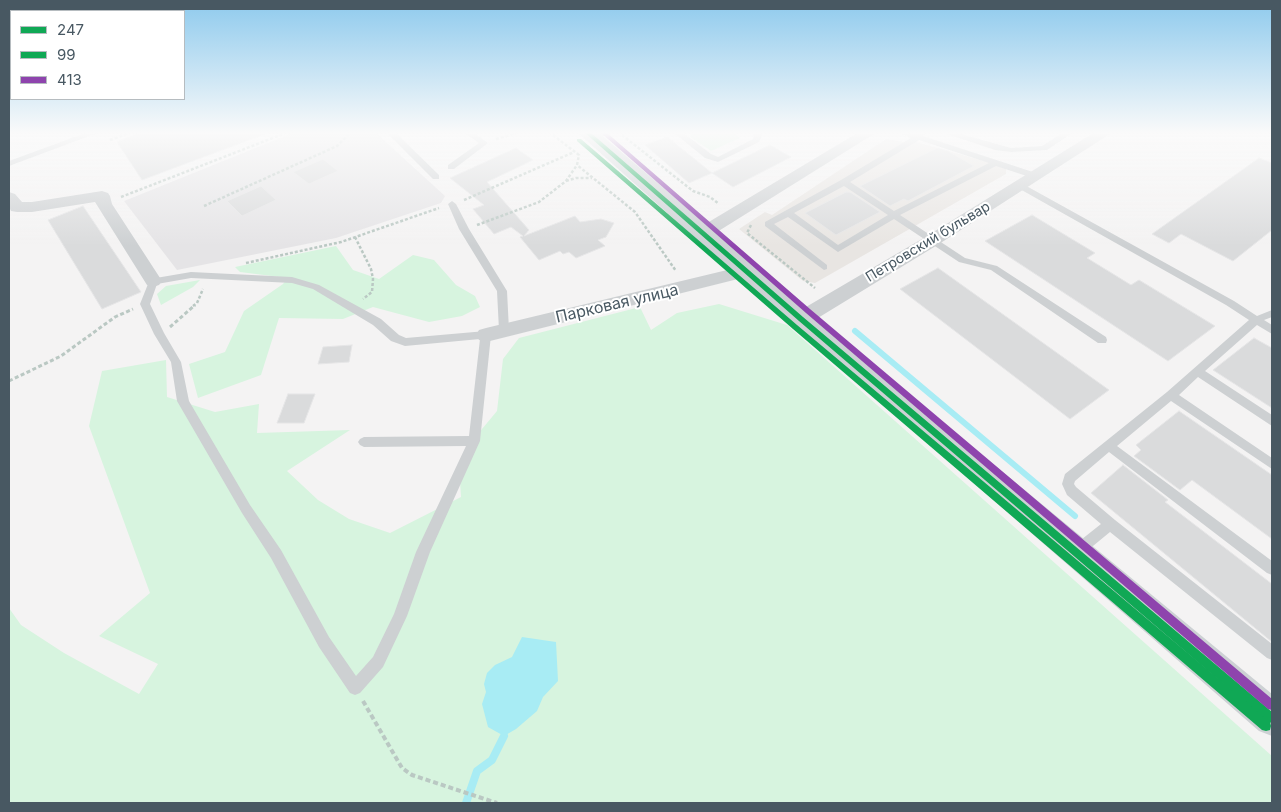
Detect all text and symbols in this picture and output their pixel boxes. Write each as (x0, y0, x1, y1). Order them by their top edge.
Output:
legend (10, 10, 185, 100)
text: 247 (57, 20, 84, 39)
text: 99 (57, 45, 76, 64)
text: 413 (57, 70, 82, 89)
street label: Петровский бульвар (863, 198, 993, 286)
street label: Парковая улица (554, 281, 680, 327)

